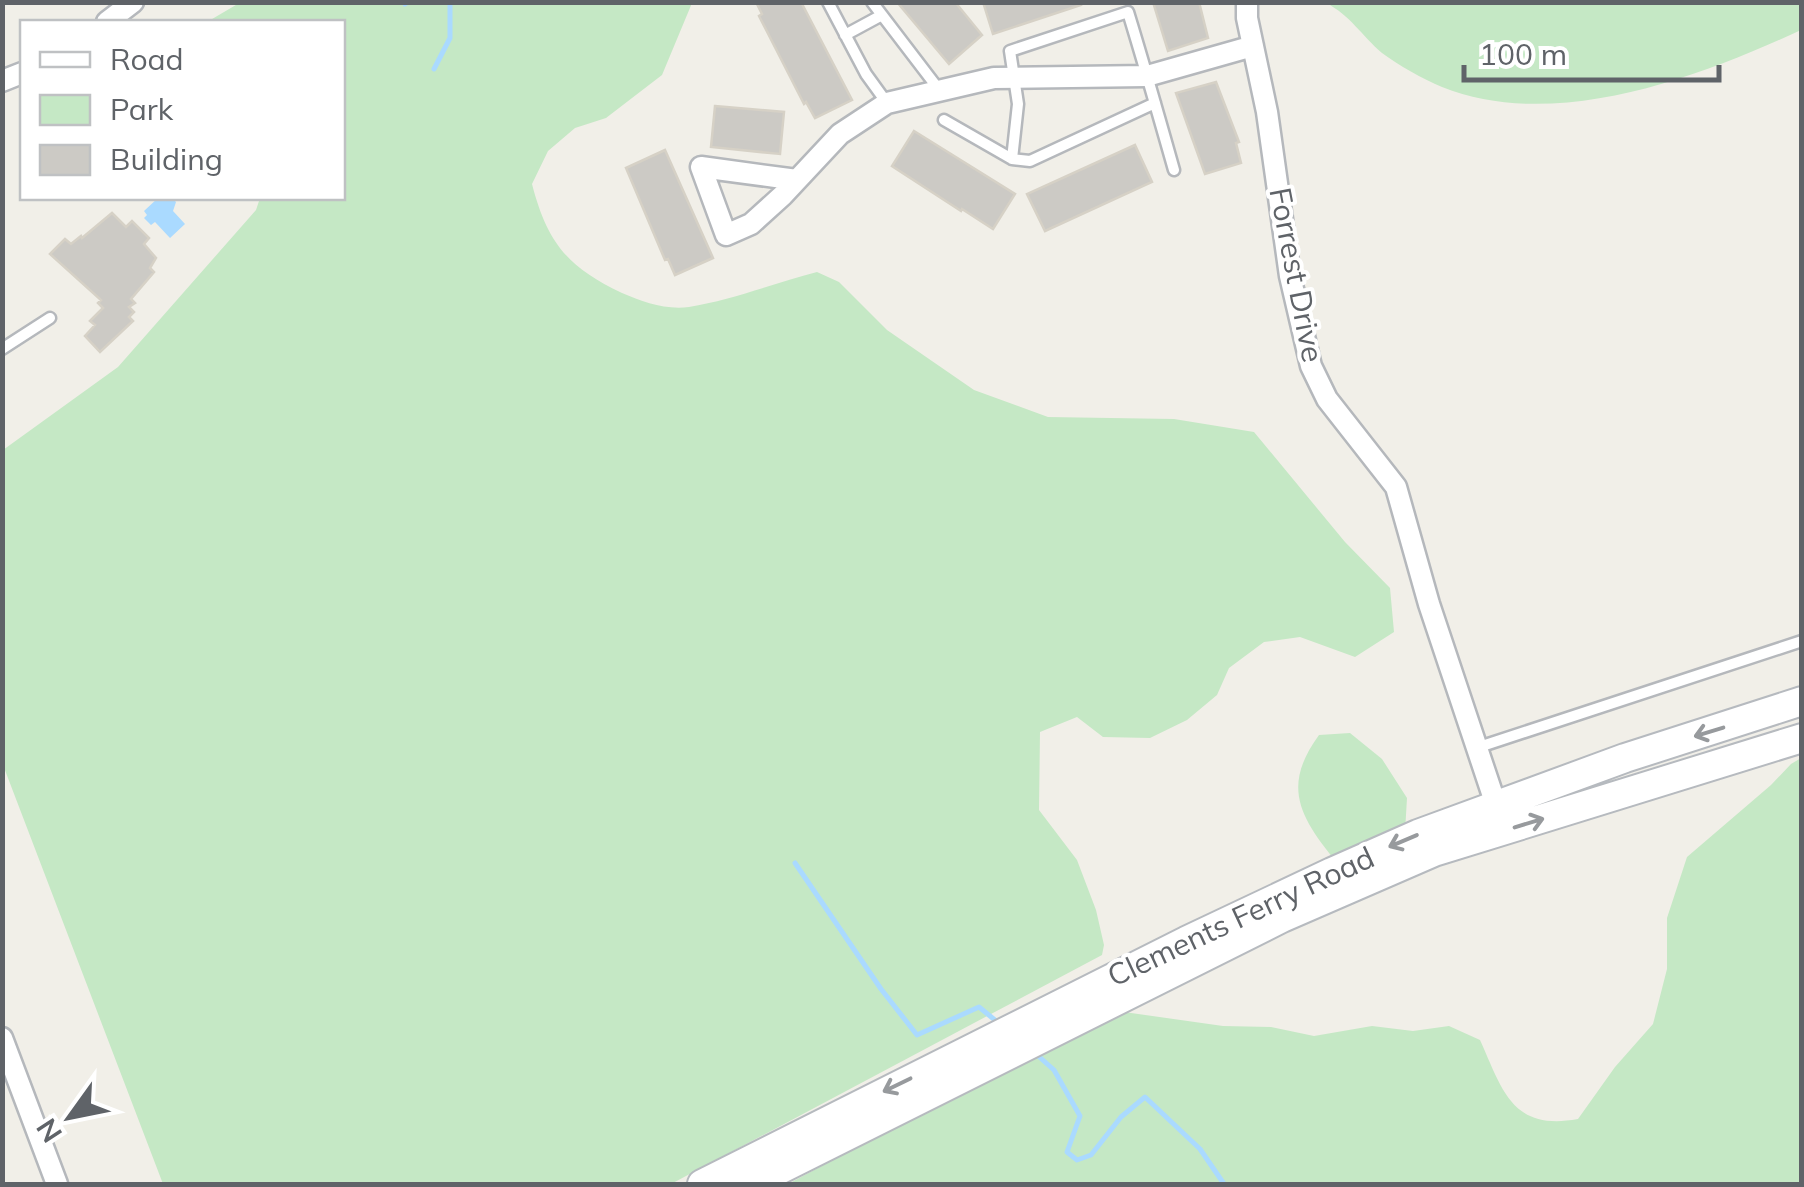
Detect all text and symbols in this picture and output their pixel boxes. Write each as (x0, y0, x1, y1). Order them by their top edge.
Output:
legend (20, 20, 345, 200)
scale bar (1464, 20, 1719, 82)
text: 100 m (1479, 35, 1567, 73)
text: Road (110, 40, 184, 78)
text: Park (110, 90, 174, 128)
text: Building (110, 140, 223, 178)
street label: Forrest Drive (1261, 184, 1333, 365)
one-way arrow (1694, 724, 1725, 742)
one-way arrow (1512, 813, 1544, 831)
one-way arrow (1388, 833, 1419, 851)
street label: Clements Ferry Road (1101, 838, 1380, 995)
north arrow (20, 1067, 120, 1167)
one-way arrow (883, 1076, 913, 1095)
text: N (28, 1112, 69, 1149)

